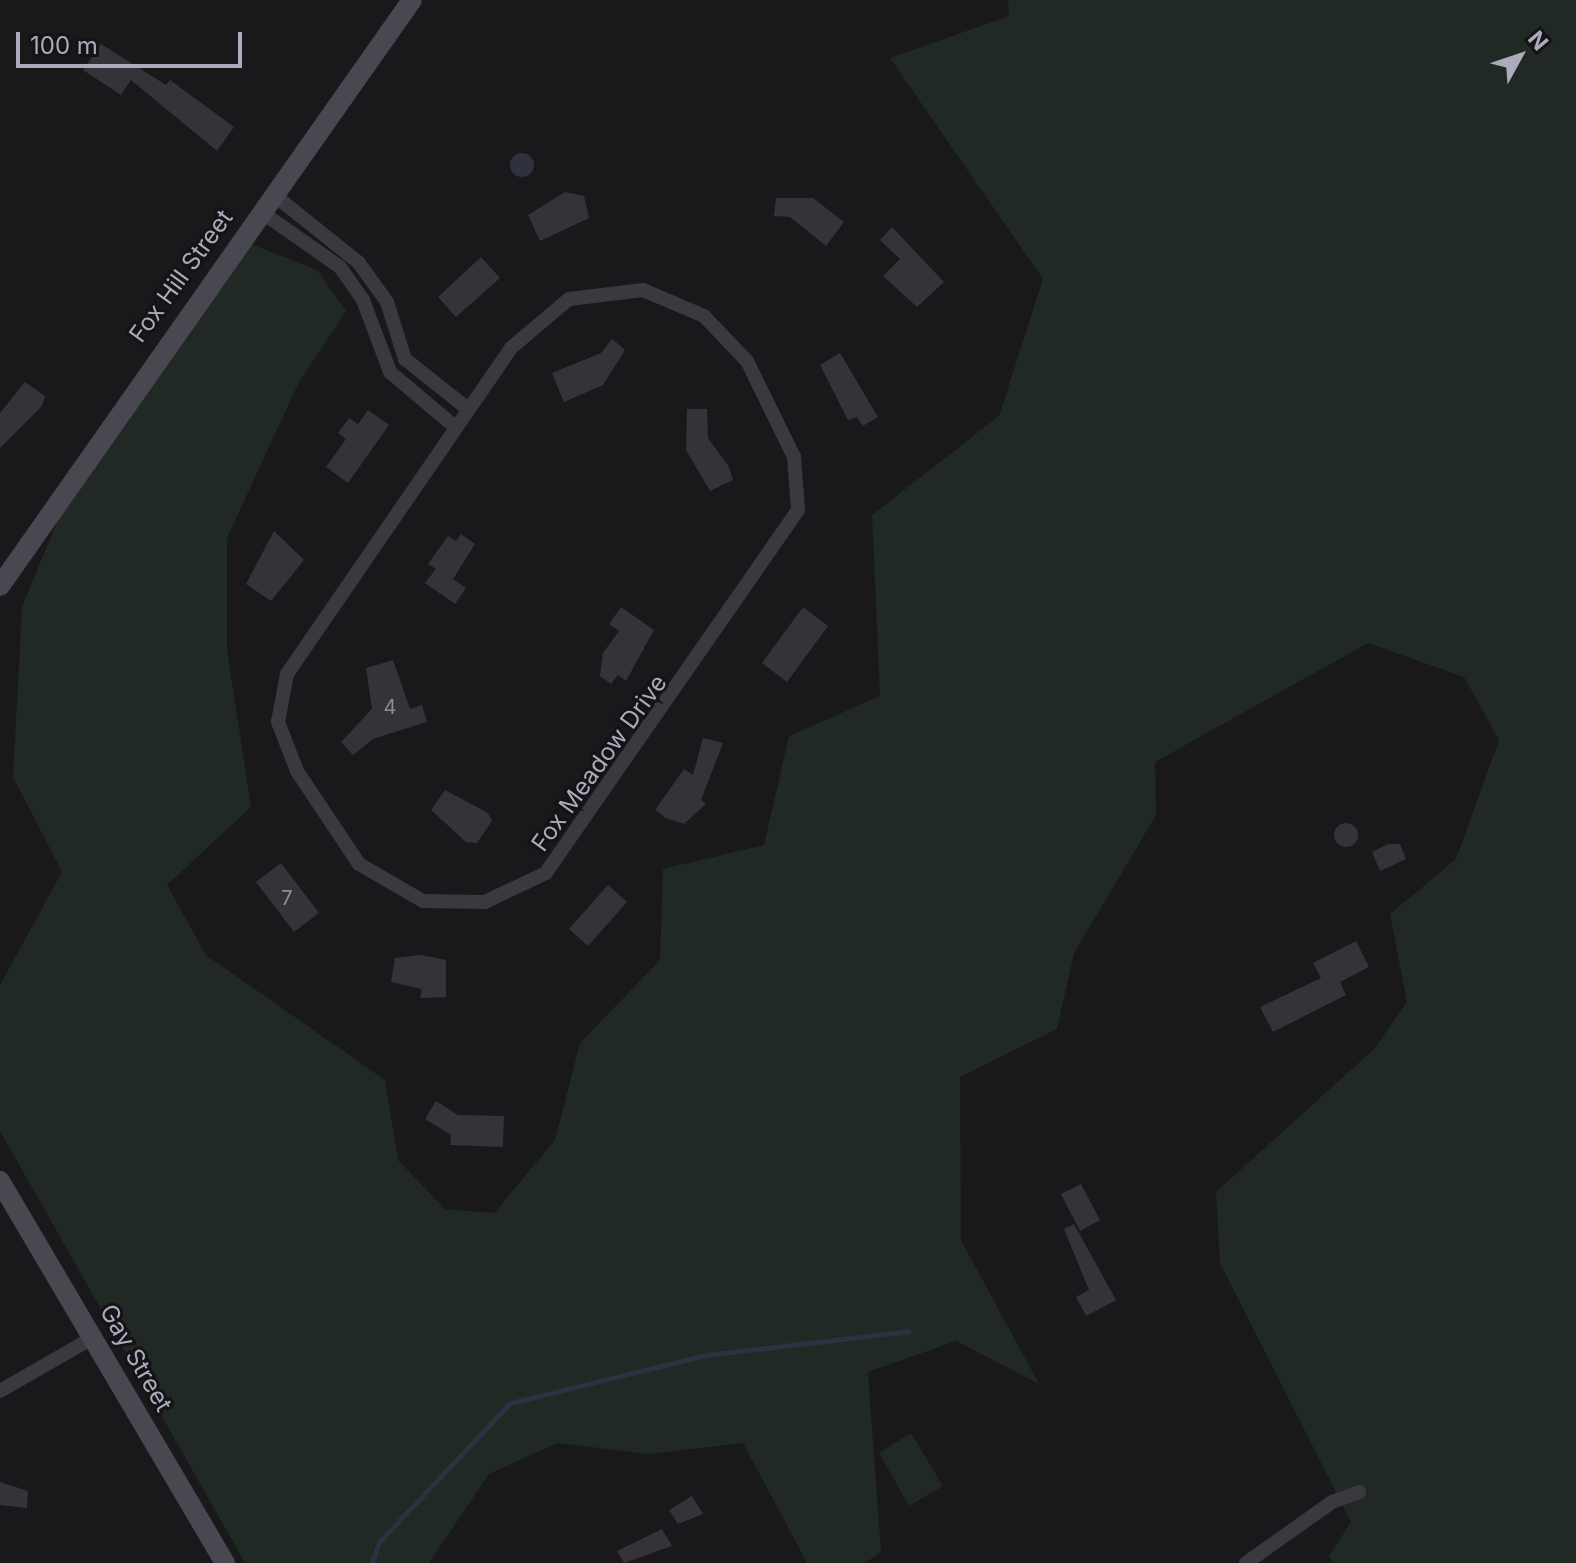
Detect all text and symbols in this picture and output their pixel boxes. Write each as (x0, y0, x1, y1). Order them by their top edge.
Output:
scale bar (20, 16, 246, 66)
north arrow (1480, 16, 1560, 96)
text: N (1523, 26, 1554, 55)
text: 100 m (30, 31, 98, 60)
street label: Fox Hill Street (123, 204, 239, 348)
street label: Fox Meadow Drive (525, 669, 673, 857)
house number: 4 (384, 695, 396, 719)
house number: 7 (281, 886, 293, 910)
street label: Gay Street (94, 1299, 178, 1417)

